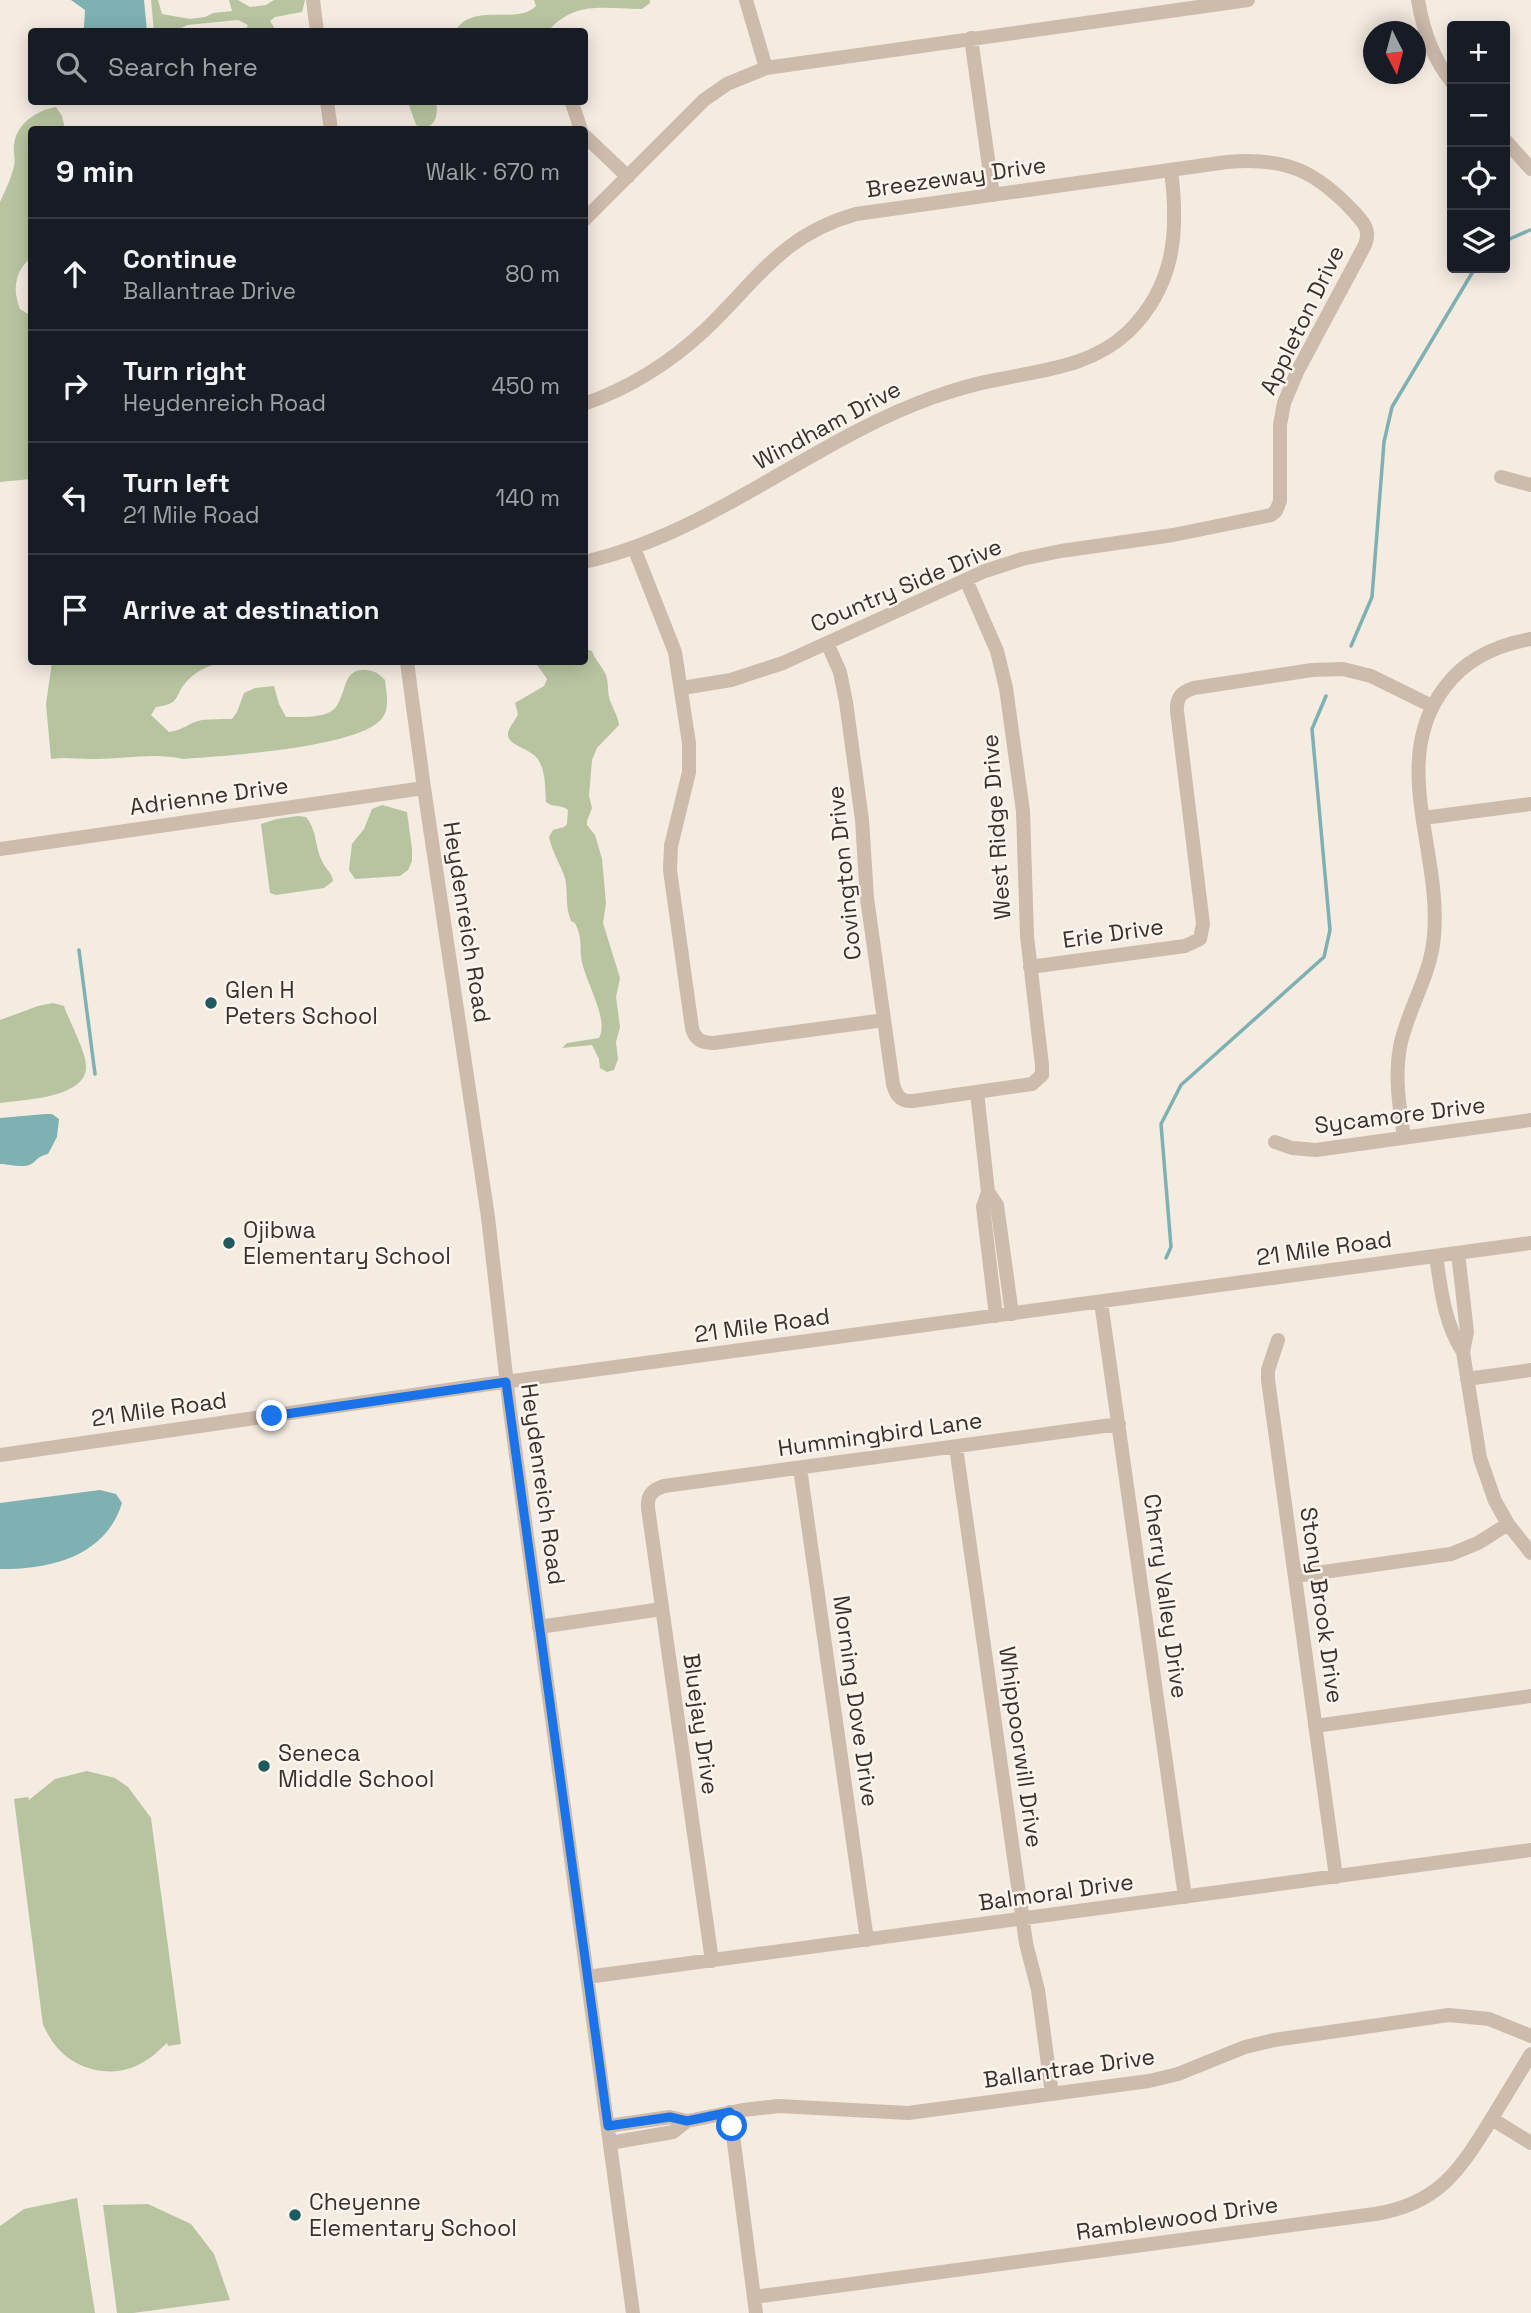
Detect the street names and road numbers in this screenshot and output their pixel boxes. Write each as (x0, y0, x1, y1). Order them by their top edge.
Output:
street label: Breezeway Drive (864, 150, 1048, 204)
street label: Appleton Drive (1253, 240, 1351, 400)
street label: Windham Drive (748, 374, 906, 476)
street label: Country Side Drive (806, 531, 1006, 639)
street label: West Ridge Drive (975, 733, 1017, 921)
street label: Adrienne Drive (128, 770, 290, 822)
street label: Covington Drive (820, 784, 868, 962)
street label: Heydenreich Road (436, 819, 498, 1025)
street label: Erie Drive (1060, 911, 1166, 955)
street label: Sycamore Drive (1313, 1090, 1487, 1140)
street label: 21 Mile Road (1254, 1224, 1394, 1272)
street label: 21 Mile Road (692, 1301, 832, 1349)
street label: Heydenreich Road (514, 1381, 572, 1587)
street label: 21 Mile Road (89, 1385, 229, 1433)
street label: Hummingbird Lane (776, 1405, 984, 1463)
street label: Cherry Valley Drive (1137, 1492, 1195, 1700)
street label: Stony Brook Drive (1293, 1505, 1351, 1705)
street label: Morning Dove Drive (826, 1594, 886, 1808)
street label: Whippoorwill Drive (992, 1644, 1050, 1850)
street label: Bluejay Drive (676, 1651, 726, 1797)
street label: Balmoral Drive (977, 1866, 1135, 1918)
street label: Ballantrae Drive (981, 2041, 1157, 2095)
street label: Ramblewood Drive (1074, 2189, 1280, 2247)

